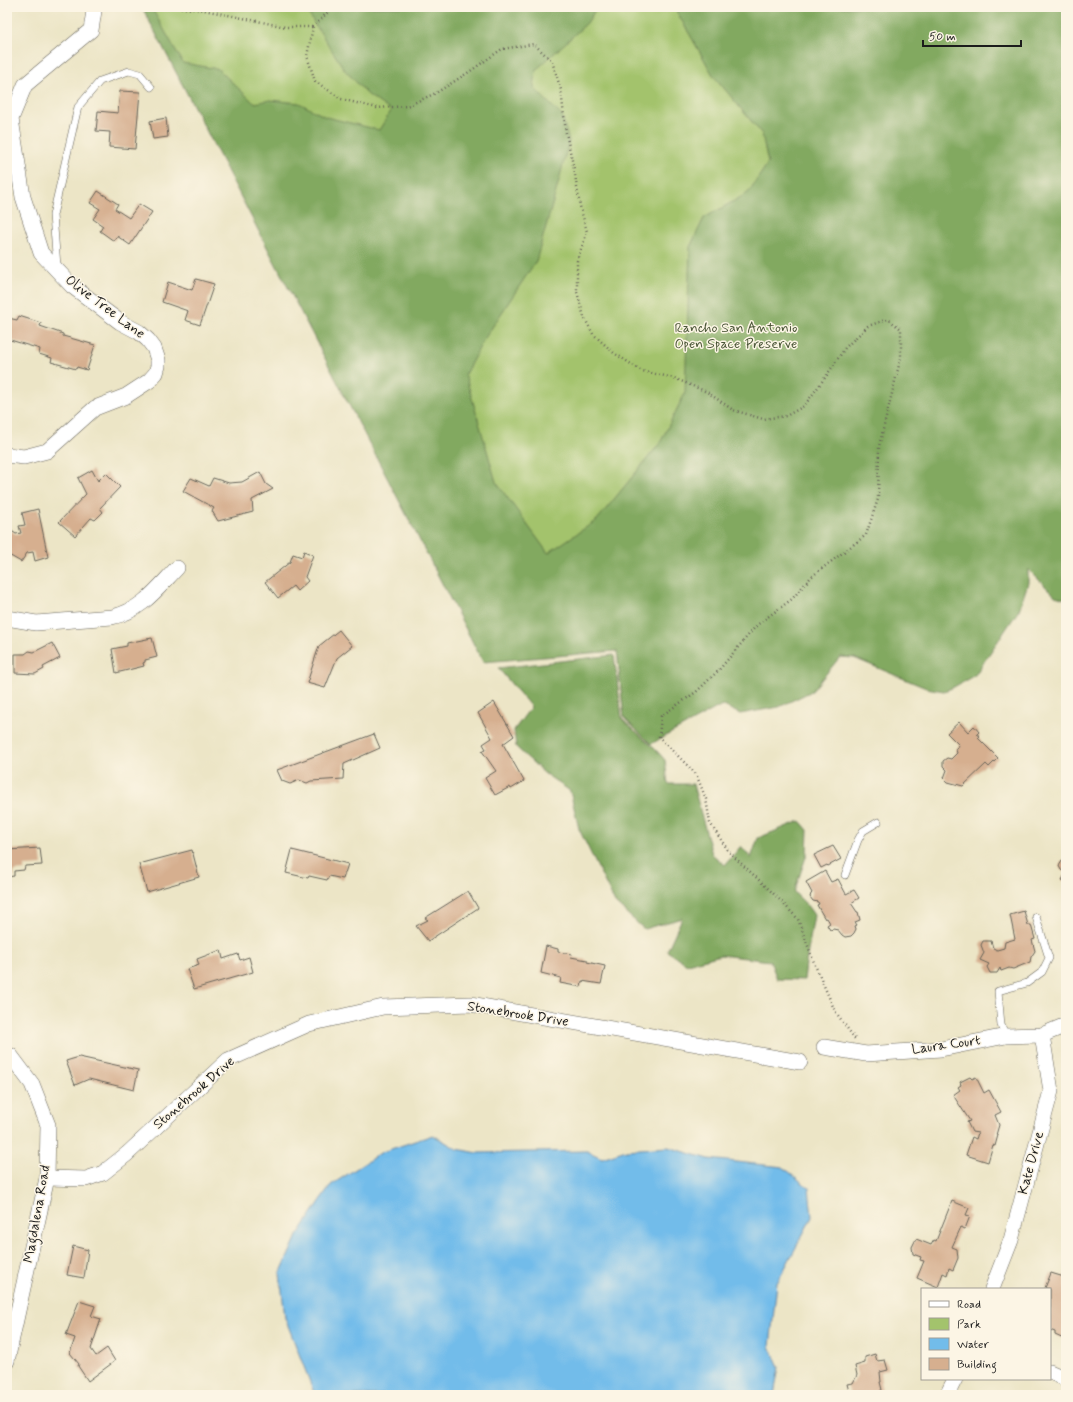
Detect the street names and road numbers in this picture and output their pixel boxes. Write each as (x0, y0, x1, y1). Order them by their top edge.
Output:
street label: Olive Tree Lane (61, 271, 149, 343)
street label: Stonebrook Drive (466, 997, 570, 1031)
street label: Laura Court (910, 1031, 982, 1059)
street label: Stonebrook Drive (149, 1053, 239, 1133)
street label: Kate Drive (1014, 1129, 1048, 1196)
street label: Magdalena Road (20, 1164, 56, 1265)

